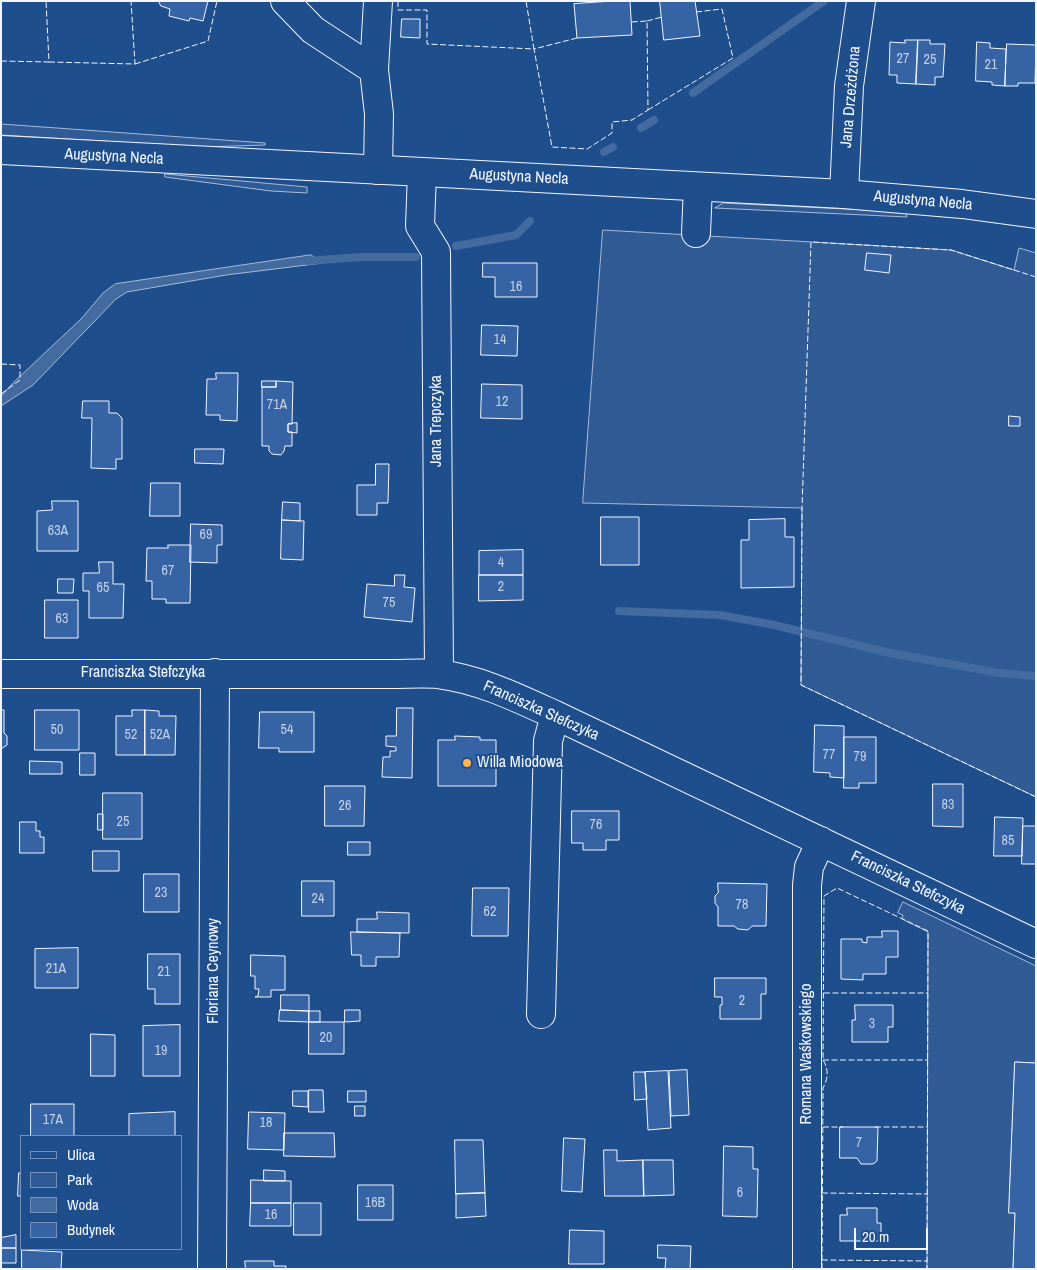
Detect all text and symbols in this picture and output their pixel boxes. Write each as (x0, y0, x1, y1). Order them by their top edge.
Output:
street label: Jana Drzeżdżona (837, 45, 865, 149)
house number: 27 (897, 51, 909, 67)
house number: 25 (924, 52, 936, 68)
house number: 21 (985, 57, 997, 73)
street label: Augustyna Necla (64, 145, 164, 169)
street label: Augustyna Necla (469, 165, 569, 189)
street label: Augustyna Necla (873, 187, 973, 215)
house number: 16 (510, 279, 522, 295)
house number: 14 (494, 332, 506, 348)
street label: Jana Trepczyka (427, 375, 447, 467)
house number: 12 (496, 394, 508, 410)
house number: 71A (267, 397, 287, 413)
house number: 63A (48, 523, 68, 539)
house number: 69 (200, 527, 212, 543)
house number: 4 (498, 555, 504, 571)
house number: 67 (162, 563, 174, 579)
house number: 2 (498, 579, 504, 595)
house number: 65 (97, 580, 109, 596)
house number: 75 (383, 595, 395, 611)
house number: 63 (56, 611, 68, 627)
street label: Franciszka Stefczyka (81, 663, 205, 683)
street label: Franciszka Stefczyka (480, 677, 602, 745)
house number: 50 (51, 722, 63, 738)
house number: 54 (281, 722, 293, 738)
house number: 52 (125, 727, 137, 743)
house number: 52A (150, 727, 170, 743)
house number: 77 (823, 747, 835, 763)
house number: 79 (854, 749, 866, 765)
place label: Willa Miodowa (477, 753, 563, 773)
marker: Willa Miodowa (461, 757, 473, 769)
house number: 83 (942, 797, 954, 813)
house number: 26 (339, 798, 351, 814)
house number: 25 (117, 814, 129, 830)
house number: 76 (590, 817, 602, 833)
house number: 85 (1002, 833, 1014, 849)
street label: Franciszka Stefczyka (848, 847, 968, 919)
house number: 23 (155, 885, 167, 901)
house number: 24 (312, 891, 324, 907)
house number: 78 (736, 897, 748, 913)
house number: 62 (484, 904, 496, 920)
street label: Floriana Ceynowy (204, 918, 224, 1024)
house number: 21A (46, 961, 66, 977)
house number: 21 (158, 964, 170, 980)
street label: Romana Waśkowskiego (797, 984, 817, 1124)
house number: 2 (739, 993, 745, 1009)
house number: 3 (869, 1016, 875, 1032)
house number: 20 (320, 1030, 332, 1046)
house number: 19 (155, 1043, 167, 1059)
house number: 17A (43, 1112, 63, 1128)
house number: 18 (260, 1115, 272, 1131)
legend (20, 1135, 182, 1250)
house number: 7 (856, 1135, 862, 1151)
text: Ulica (67, 1144, 95, 1165)
text: Park (67, 1169, 92, 1190)
house number: 6 (737, 1185, 743, 1201)
text: Woda (67, 1194, 99, 1215)
house number: 16B (365, 1195, 385, 1211)
house number: 16 (265, 1207, 277, 1223)
scale bar (857, 1218, 931, 1250)
text: Budynek (67, 1219, 115, 1240)
text: 20 m (862, 1226, 889, 1247)

